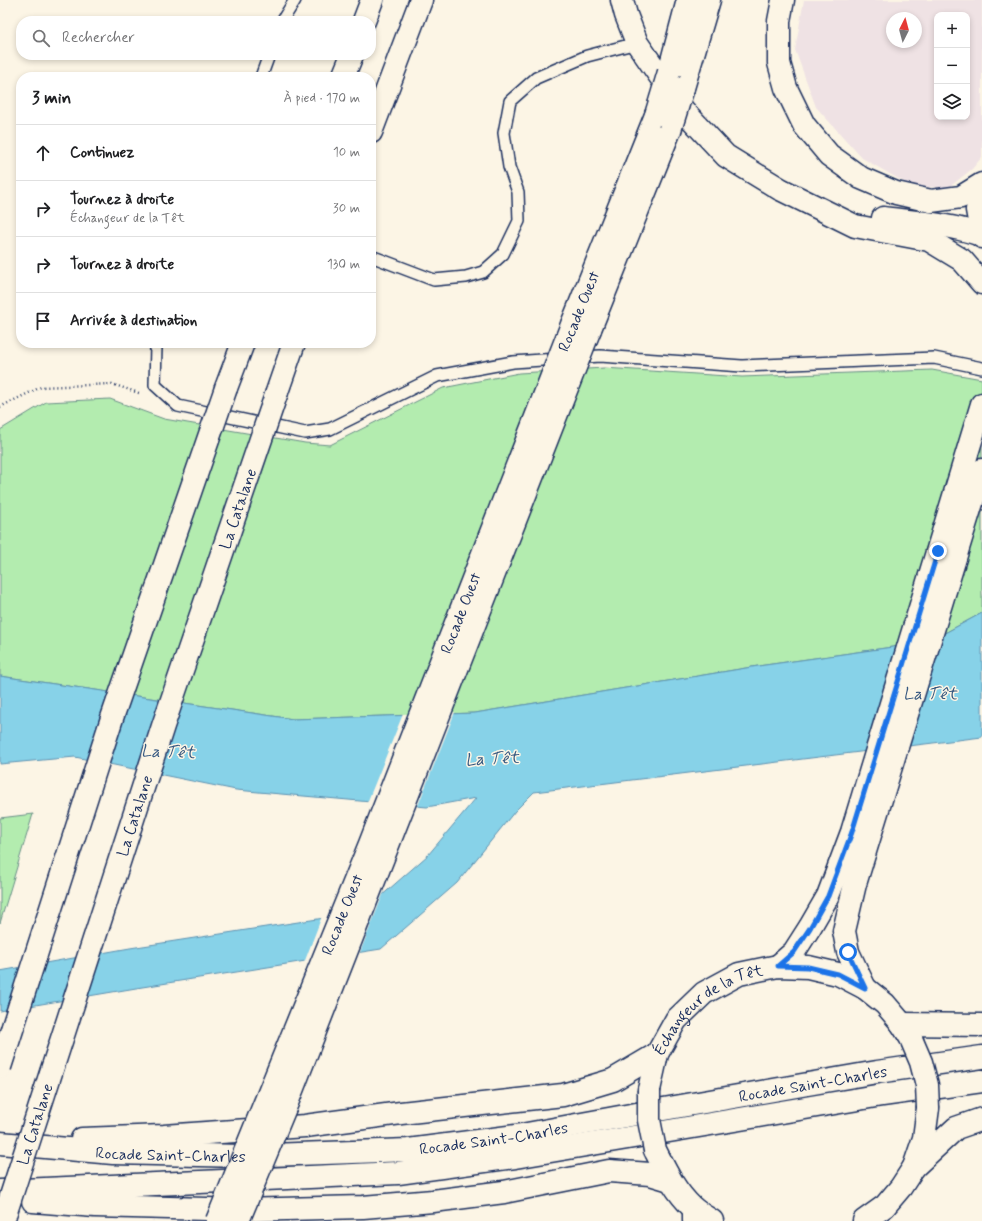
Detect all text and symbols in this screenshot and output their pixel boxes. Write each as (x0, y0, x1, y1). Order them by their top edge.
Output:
north arrow (886, 12, 922, 48)
map controls (934, 12, 970, 120)
button: + (934, 12, 970, 48)
search box (16, 16, 376, 60)
icon: search (30, 27, 52, 49)
text: Rechercher (62, 28, 135, 48)
button: − (934, 48, 970, 84)
button: layers (934, 84, 970, 120)
text: 3 min (32, 87, 71, 109)
text: À pied · 170 m (283, 90, 360, 107)
icon: ahead (32, 142, 54, 164)
text: Continuez (70, 143, 134, 163)
text: 10 m (333, 144, 360, 161)
text: Tournez à droite (70, 190, 174, 210)
icon: right (32, 198, 54, 220)
text: 30 m (333, 200, 360, 217)
text: Échangeur de la Têt (70, 210, 185, 227)
icon: right (32, 254, 54, 276)
text: Tournez à droite (70, 255, 174, 275)
text: 130 m (327, 256, 360, 273)
street label: Rocade Ouest (554, 268, 605, 355)
icon: arrive (32, 310, 54, 332)
text: Arrivée à destination (70, 311, 197, 331)
street label: La Catalane (215, 466, 262, 552)
route end (929, 542, 947, 560)
street label: Rocade Ouest (436, 570, 487, 657)
water label: La Têt (903, 683, 958, 705)
water label: La Têt (141, 740, 196, 764)
water label: La Têt (465, 747, 521, 771)
street label: La Catalane (113, 773, 158, 859)
street label: Rocade Ouest (317, 871, 369, 958)
route start (839, 943, 857, 961)
street label: Échangeur de la Têt (649, 960, 766, 1059)
street label: Rocade Saint-Charles (737, 1062, 889, 1108)
street label: La Catalane (13, 1081, 59, 1168)
street label: Rocade Saint-Charles (418, 1118, 570, 1160)
street label: Rocade Saint-Charles (94, 1142, 246, 1168)

